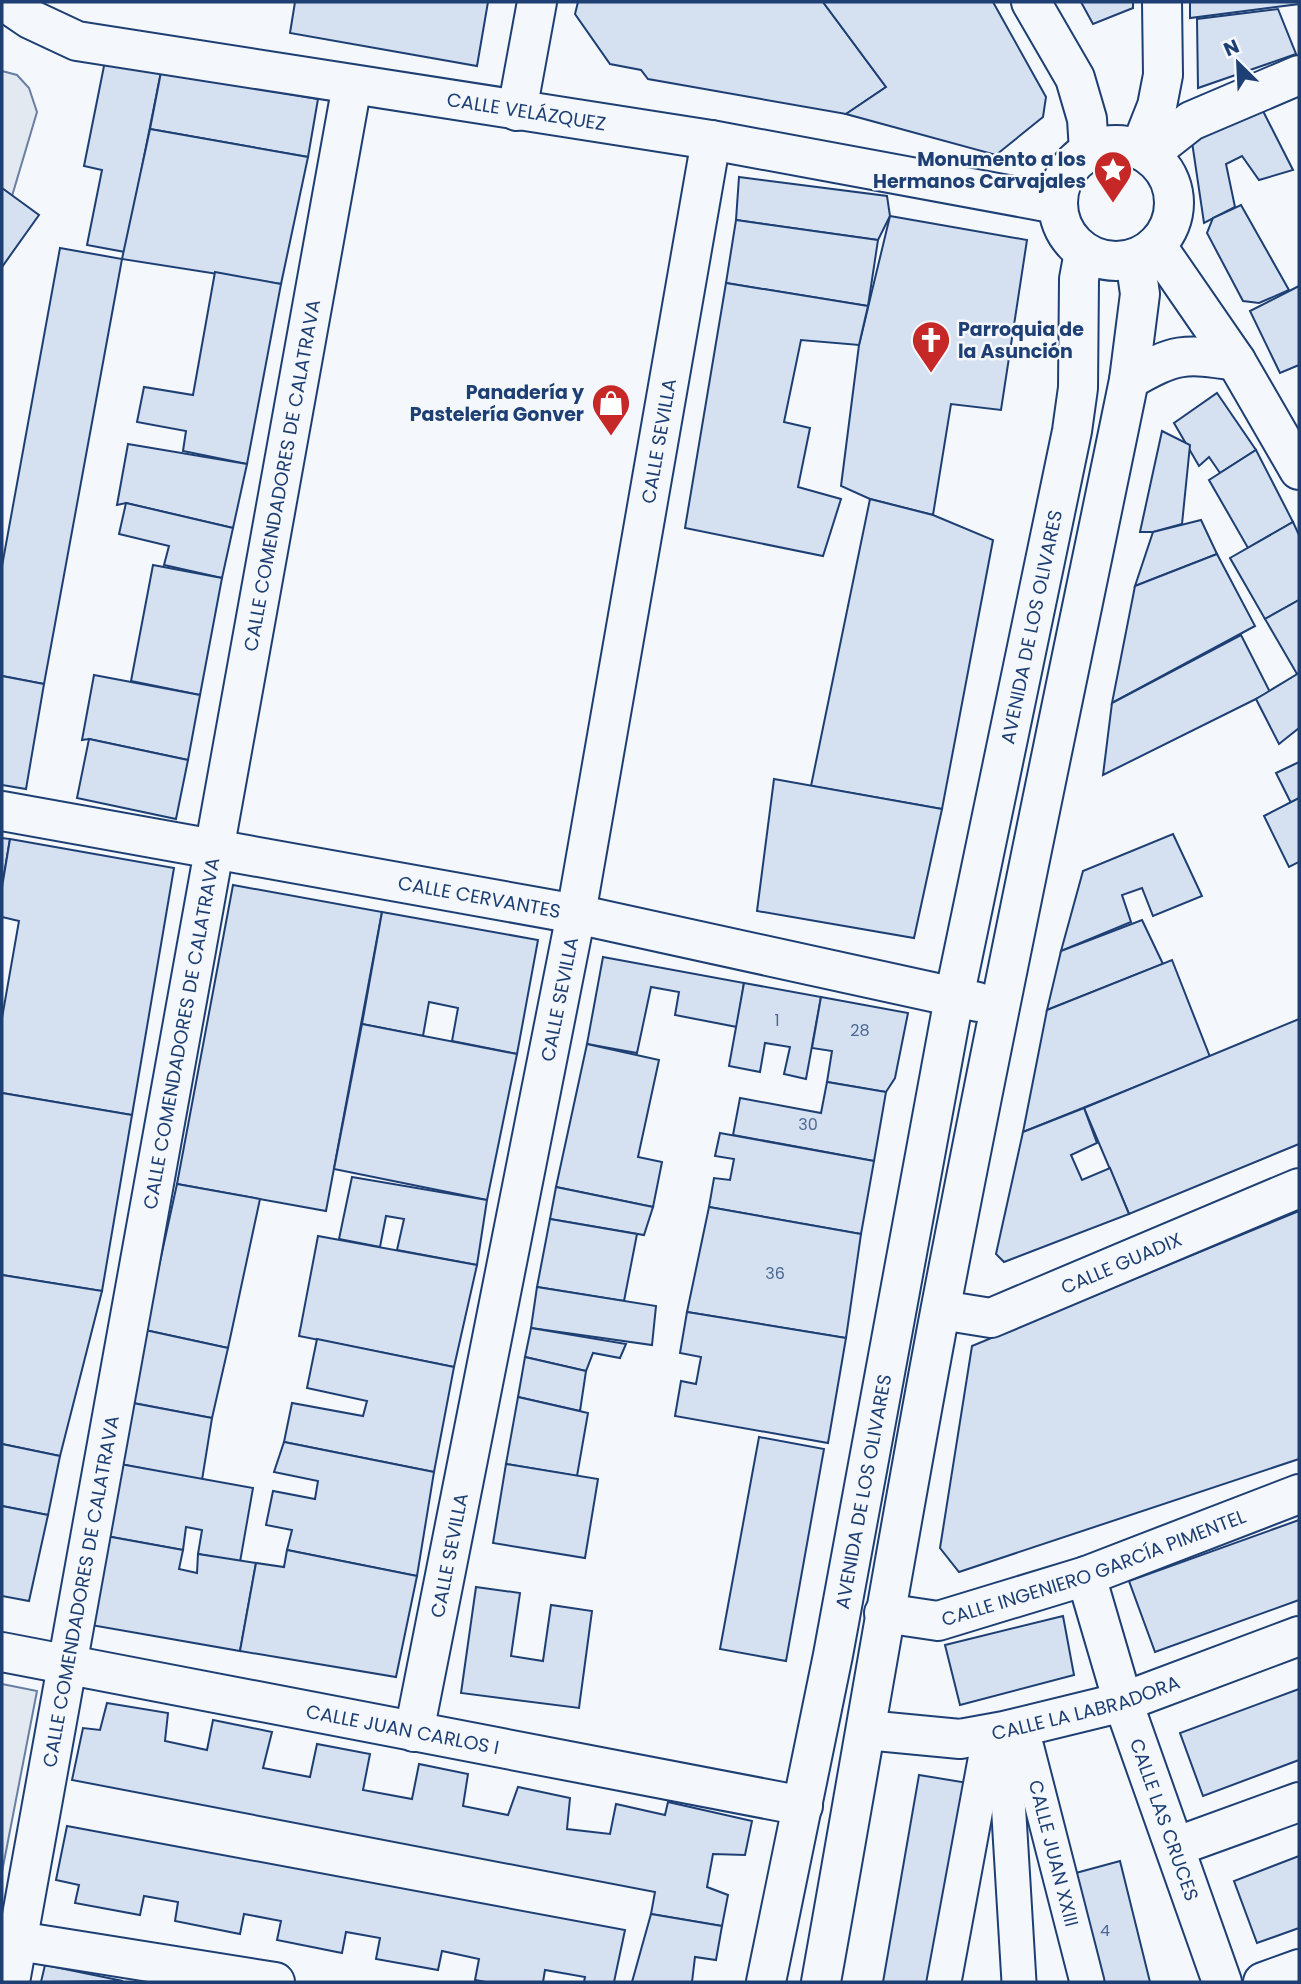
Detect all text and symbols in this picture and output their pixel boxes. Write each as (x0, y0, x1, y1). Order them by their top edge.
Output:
north arrow (1203, 28, 1273, 98)
text: N (1219, 33, 1243, 63)
street label: CALLE VELÁZQUEZ (445, 85, 608, 137)
place label: Monumento a los Hermanos Carvajales (873, 146, 1086, 195)
place icon: Monumento a los Hermanos Carvajales (1092, 149, 1134, 204)
street label: CALLE COMENDADORES DE CALATRAVA (237, 297, 327, 653)
place label: Parroquia de la Asunción (958, 316, 1084, 365)
church icon: Parroquia de la Asunción (910, 319, 952, 374)
street label: CALLE SEVILLA (634, 376, 683, 506)
place label: Panadería y Pastelería Gonver (410, 379, 585, 428)
shop icon: Panadería y Pastelería Gonver (590, 382, 632, 437)
street label: AVENIDA DE LOS OLIVARES (994, 507, 1069, 746)
street label: CALLE COMENDADORES DE CALATRAVA (136, 855, 226, 1211)
street label: CALLE CERVANTES (396, 869, 563, 925)
street label: CALLE SEVILLA (534, 934, 585, 1064)
house number: 1 (774, 1009, 780, 1032)
house number: 28 (850, 1019, 870, 1042)
house number: 30 (798, 1113, 818, 1136)
street label: CALLE GUADIX (1057, 1225, 1186, 1301)
house number: 36 (765, 1262, 785, 1285)
street label: AVENIDA DE LOS OLIVARES (828, 1372, 898, 1611)
street label: CALLE COMENDADORES DE CALATRAVA (35, 1413, 125, 1769)
street label: CALLE SEVILLA (423, 1491, 475, 1620)
street label: CALLE INGENIERO GARCÍA PIMENTEL (938, 1502, 1250, 1633)
street label: CALLE LA LABRADORA (989, 1668, 1184, 1747)
street label: CALLE JUAN CARLOS I (304, 1697, 501, 1761)
street label: CALLE LAS CRUCES (1123, 1735, 1206, 1904)
street label: CALLE JUAN XXIII (1022, 1777, 1086, 1929)
house number: 4 (1100, 1919, 1110, 1942)

